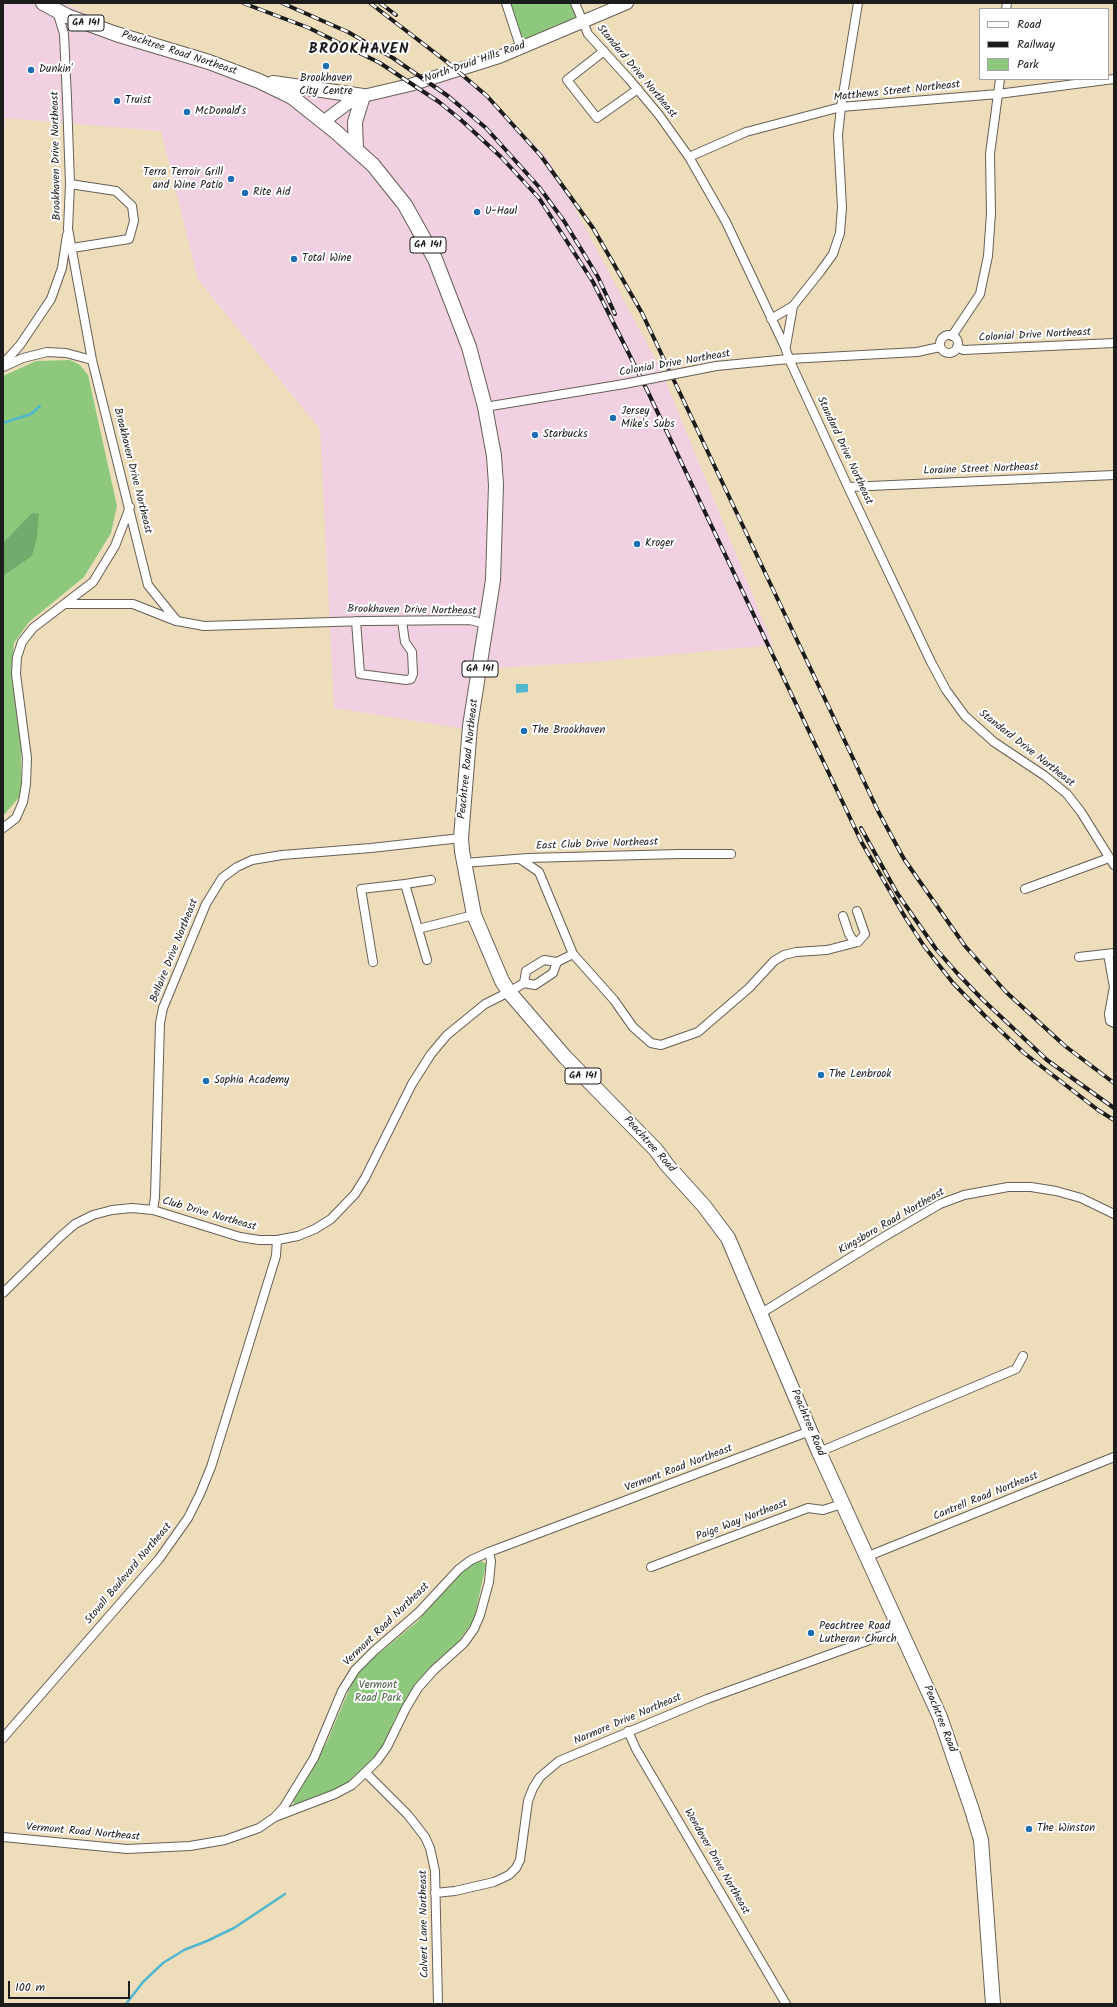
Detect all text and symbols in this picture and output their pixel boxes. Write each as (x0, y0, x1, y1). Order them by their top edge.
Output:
legend (979, 8, 1109, 80)
road number: GA 141 (68, 15, 104, 31)
text: Road (1017, 15, 1041, 34)
street label: Standard Drive Northeast (593, 23, 679, 121)
street label: Peachtree Road Northeast (120, 29, 238, 79)
text: Railway (1017, 35, 1055, 54)
street label: North Druid Hills Road (423, 40, 527, 86)
district label: BROOKHAVEN (309, 41, 409, 59)
text: Park (1017, 55, 1039, 74)
marker: Brookhaven City Centre (321, 61, 331, 71)
place label: Dunkin' (39, 63, 72, 77)
marker: Dunkin' (26, 65, 36, 75)
place label: Brookhaven City Centre (299, 72, 353, 98)
street label: Matthews Street Northeast (833, 79, 961, 105)
street label: Brookhaven Drive Northeast (49, 91, 65, 221)
place label: Truist (125, 94, 151, 108)
marker: Truist (112, 96, 122, 106)
place label: McDonald's (195, 105, 246, 119)
marker: McDonald's (182, 107, 192, 117)
place label: Terra Terroir Grill and Wine Patio (143, 166, 223, 192)
marker: Terra Terroir Grill and Wine Patio (226, 174, 236, 184)
place label: Rite Aid (253, 186, 290, 200)
marker: Rite Aid (240, 188, 250, 198)
place label: U-Haul (485, 205, 517, 219)
marker: U-Haul (472, 207, 482, 217)
road number: GA 141 (410, 237, 446, 253)
place label: Total Wine (302, 252, 351, 266)
marker: Total Wine (289, 254, 299, 264)
street label: Colonial Drive Northeast (978, 326, 1092, 346)
street label: Colonial Drive Northeast (618, 348, 732, 380)
street label: Standard Drive Northeast (813, 395, 875, 507)
place label: Jersey Mike's Subs (621, 405, 675, 431)
street label: Brookhaven Drive Northeast (110, 407, 154, 535)
marker: Jersey Mike's Subs (608, 413, 618, 423)
place label: Starbucks (543, 428, 588, 442)
marker: Starbucks (530, 430, 540, 440)
street label: Loraine Street Northeast (923, 461, 1039, 479)
place label: Kroger (645, 537, 674, 551)
marker: Kroger (632, 539, 642, 549)
street label: Brookhaven Drive Northeast (347, 603, 477, 619)
road number: GA 141 (462, 661, 498, 677)
street label: Peachtree Road Northeast (456, 698, 482, 820)
street label: Standard Drive Northeast (975, 707, 1077, 791)
place label: The Brookhaven (532, 724, 605, 738)
marker: The Brookhaven (519, 726, 529, 736)
street label: East Club Drive Northeast (536, 836, 658, 854)
street label: Bellaire Drive Northeast (148, 897, 202, 1005)
road number: GA 141 (565, 1068, 601, 1084)
place label: The Lenbrook (829, 1068, 892, 1082)
marker: The Lenbrook (816, 1070, 826, 1080)
place label: Sophia Academy (214, 1074, 289, 1088)
marker: Sophia Academy (201, 1076, 211, 1086)
street label: Peachtree Road (620, 1114, 678, 1176)
street label: Kingsboro Road Northeast (837, 1186, 947, 1258)
street label: Club Drive Northeast (160, 1195, 258, 1235)
street label: Peachtree Road (787, 1388, 827, 1458)
street label: Vermont Road Northeast (623, 1442, 735, 1496)
street label: Cantrell Road Northeast (932, 1470, 1040, 1524)
street label: Paige Way Northeast (694, 1497, 790, 1545)
street label: Stovall Boulevard Northeast (83, 1521, 175, 1627)
street label: Vermont Road Northeast (341, 1580, 433, 1670)
place label: Peachtree Road Lutheran Church (819, 1620, 897, 1646)
marker: Peachtree Road Lutheran Church (806, 1628, 816, 1638)
park label: Vermont Road Park (355, 1679, 401, 1705)
street label: Peachtree Road (920, 1684, 958, 1754)
street label: Narmore Drive Northeast (572, 1691, 684, 1749)
street label: Wendover Drive Northeast (680, 1807, 752, 1917)
street label: Vermont Road Northeast (25, 1821, 141, 1845)
place label: The Winston (1037, 1822, 1095, 1836)
marker: The Winston (1024, 1824, 1034, 1834)
street label: Calvert Lane Northeast (417, 1870, 433, 1978)
scale bar (10, 1973, 132, 1999)
text: 100 m (15, 1978, 45, 1997)

